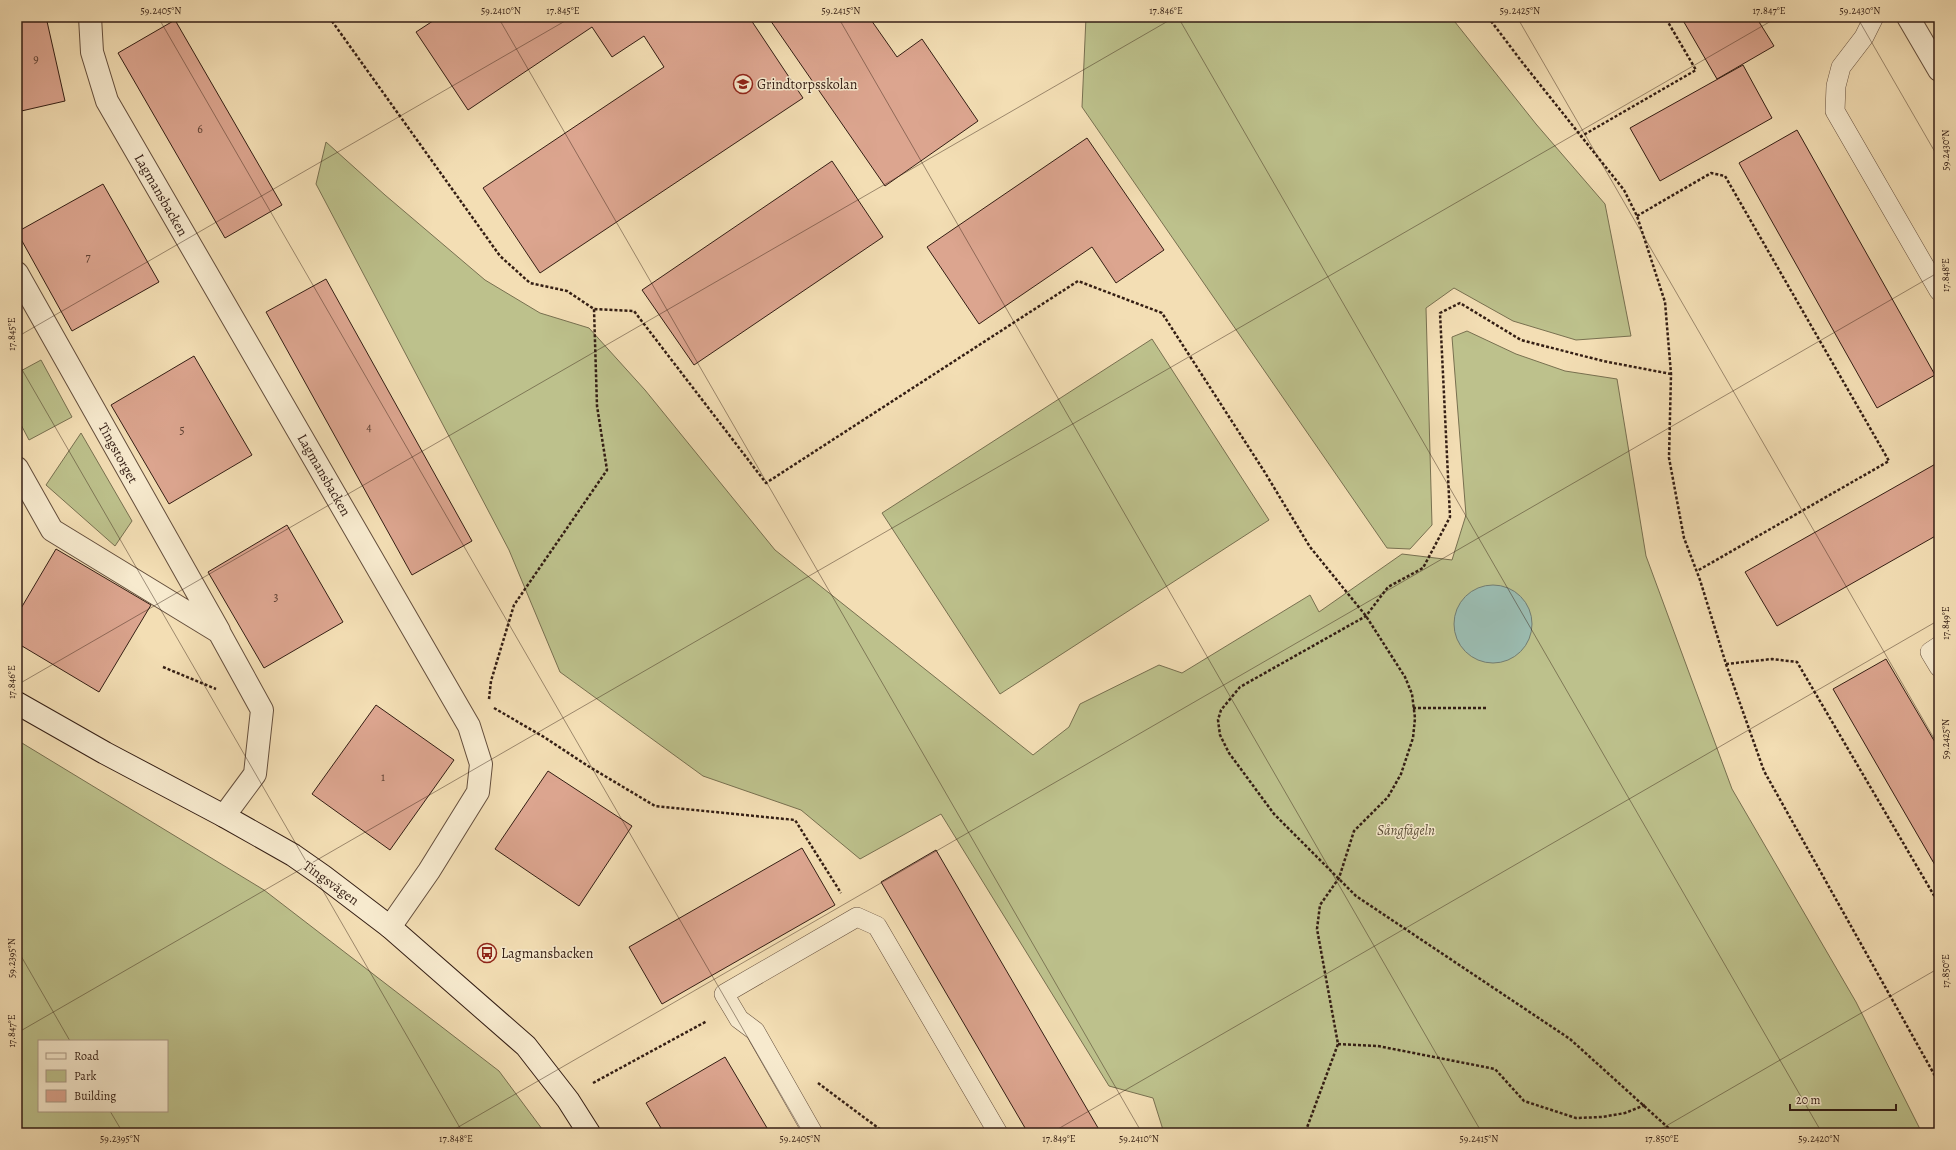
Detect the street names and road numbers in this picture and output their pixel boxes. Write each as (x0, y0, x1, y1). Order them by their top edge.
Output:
street label: Lagmansbacken (130, 150, 192, 240)
street label: Tingstorget (94, 419, 143, 487)
street label: Lagmansbacken (293, 430, 355, 520)
street label: Tingsvägen (299, 856, 363, 910)

